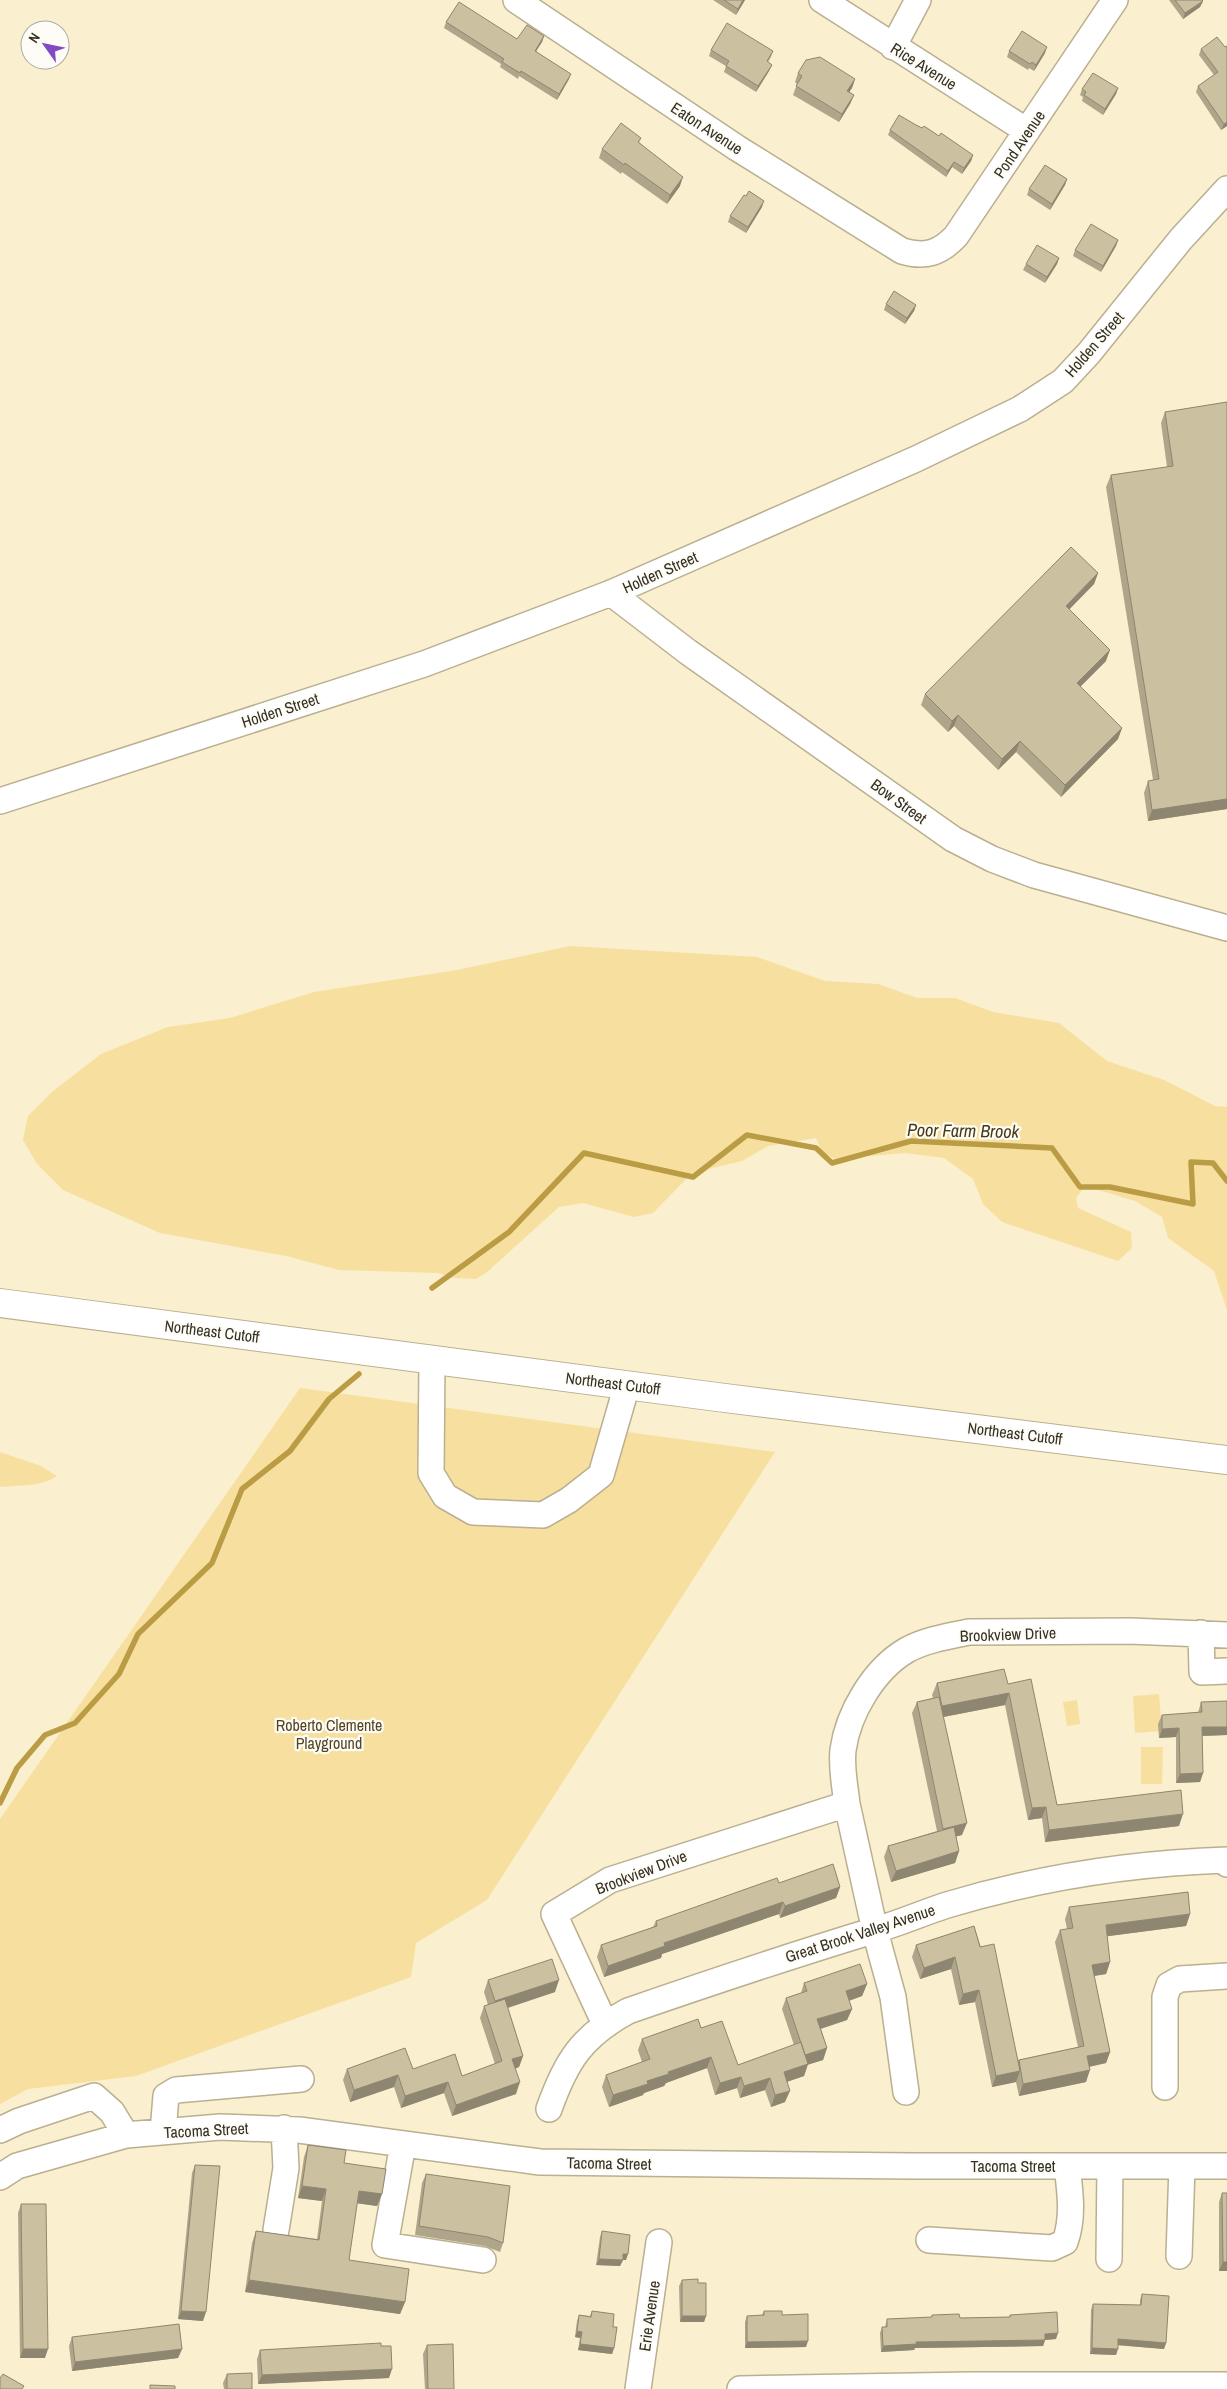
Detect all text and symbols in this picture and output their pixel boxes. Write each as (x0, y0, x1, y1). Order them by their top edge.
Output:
north arrow (20, 20, 70, 70)
text: N (24, 30, 44, 46)
street label: Rice Avenue (887, 37, 961, 95)
street label: Eaton Avenue (667, 97, 747, 159)
street label: Pond Avenue (988, 106, 1050, 182)
street label: Holden Street (1059, 306, 1129, 381)
street label: Holden Street (619, 545, 701, 598)
street label: Holden Street (238, 687, 322, 733)
street label: Bow Street (867, 773, 932, 829)
water label: Poor Farm Brook (907, 1117, 1020, 1144)
street label: Northeast Cutoff (163, 1314, 262, 1348)
street label: Northeast Cutoff (564, 1366, 663, 1400)
street label: Northeast Cutoff (966, 1416, 1065, 1450)
street label: Brookview Drive (960, 1621, 1056, 1647)
park label: Roberto Clemente Playground (276, 1714, 382, 1754)
street label: Brookview Drive (592, 1844, 690, 1900)
street label: Great Brook Valley Avenue (782, 1898, 938, 1968)
street label: Tacoma Street (163, 2117, 249, 2143)
street label: Tacoma Street (566, 2151, 652, 2175)
street label: Tacoma Street (971, 2155, 1056, 2177)
street label: Erie Avenue (633, 2279, 665, 2353)

